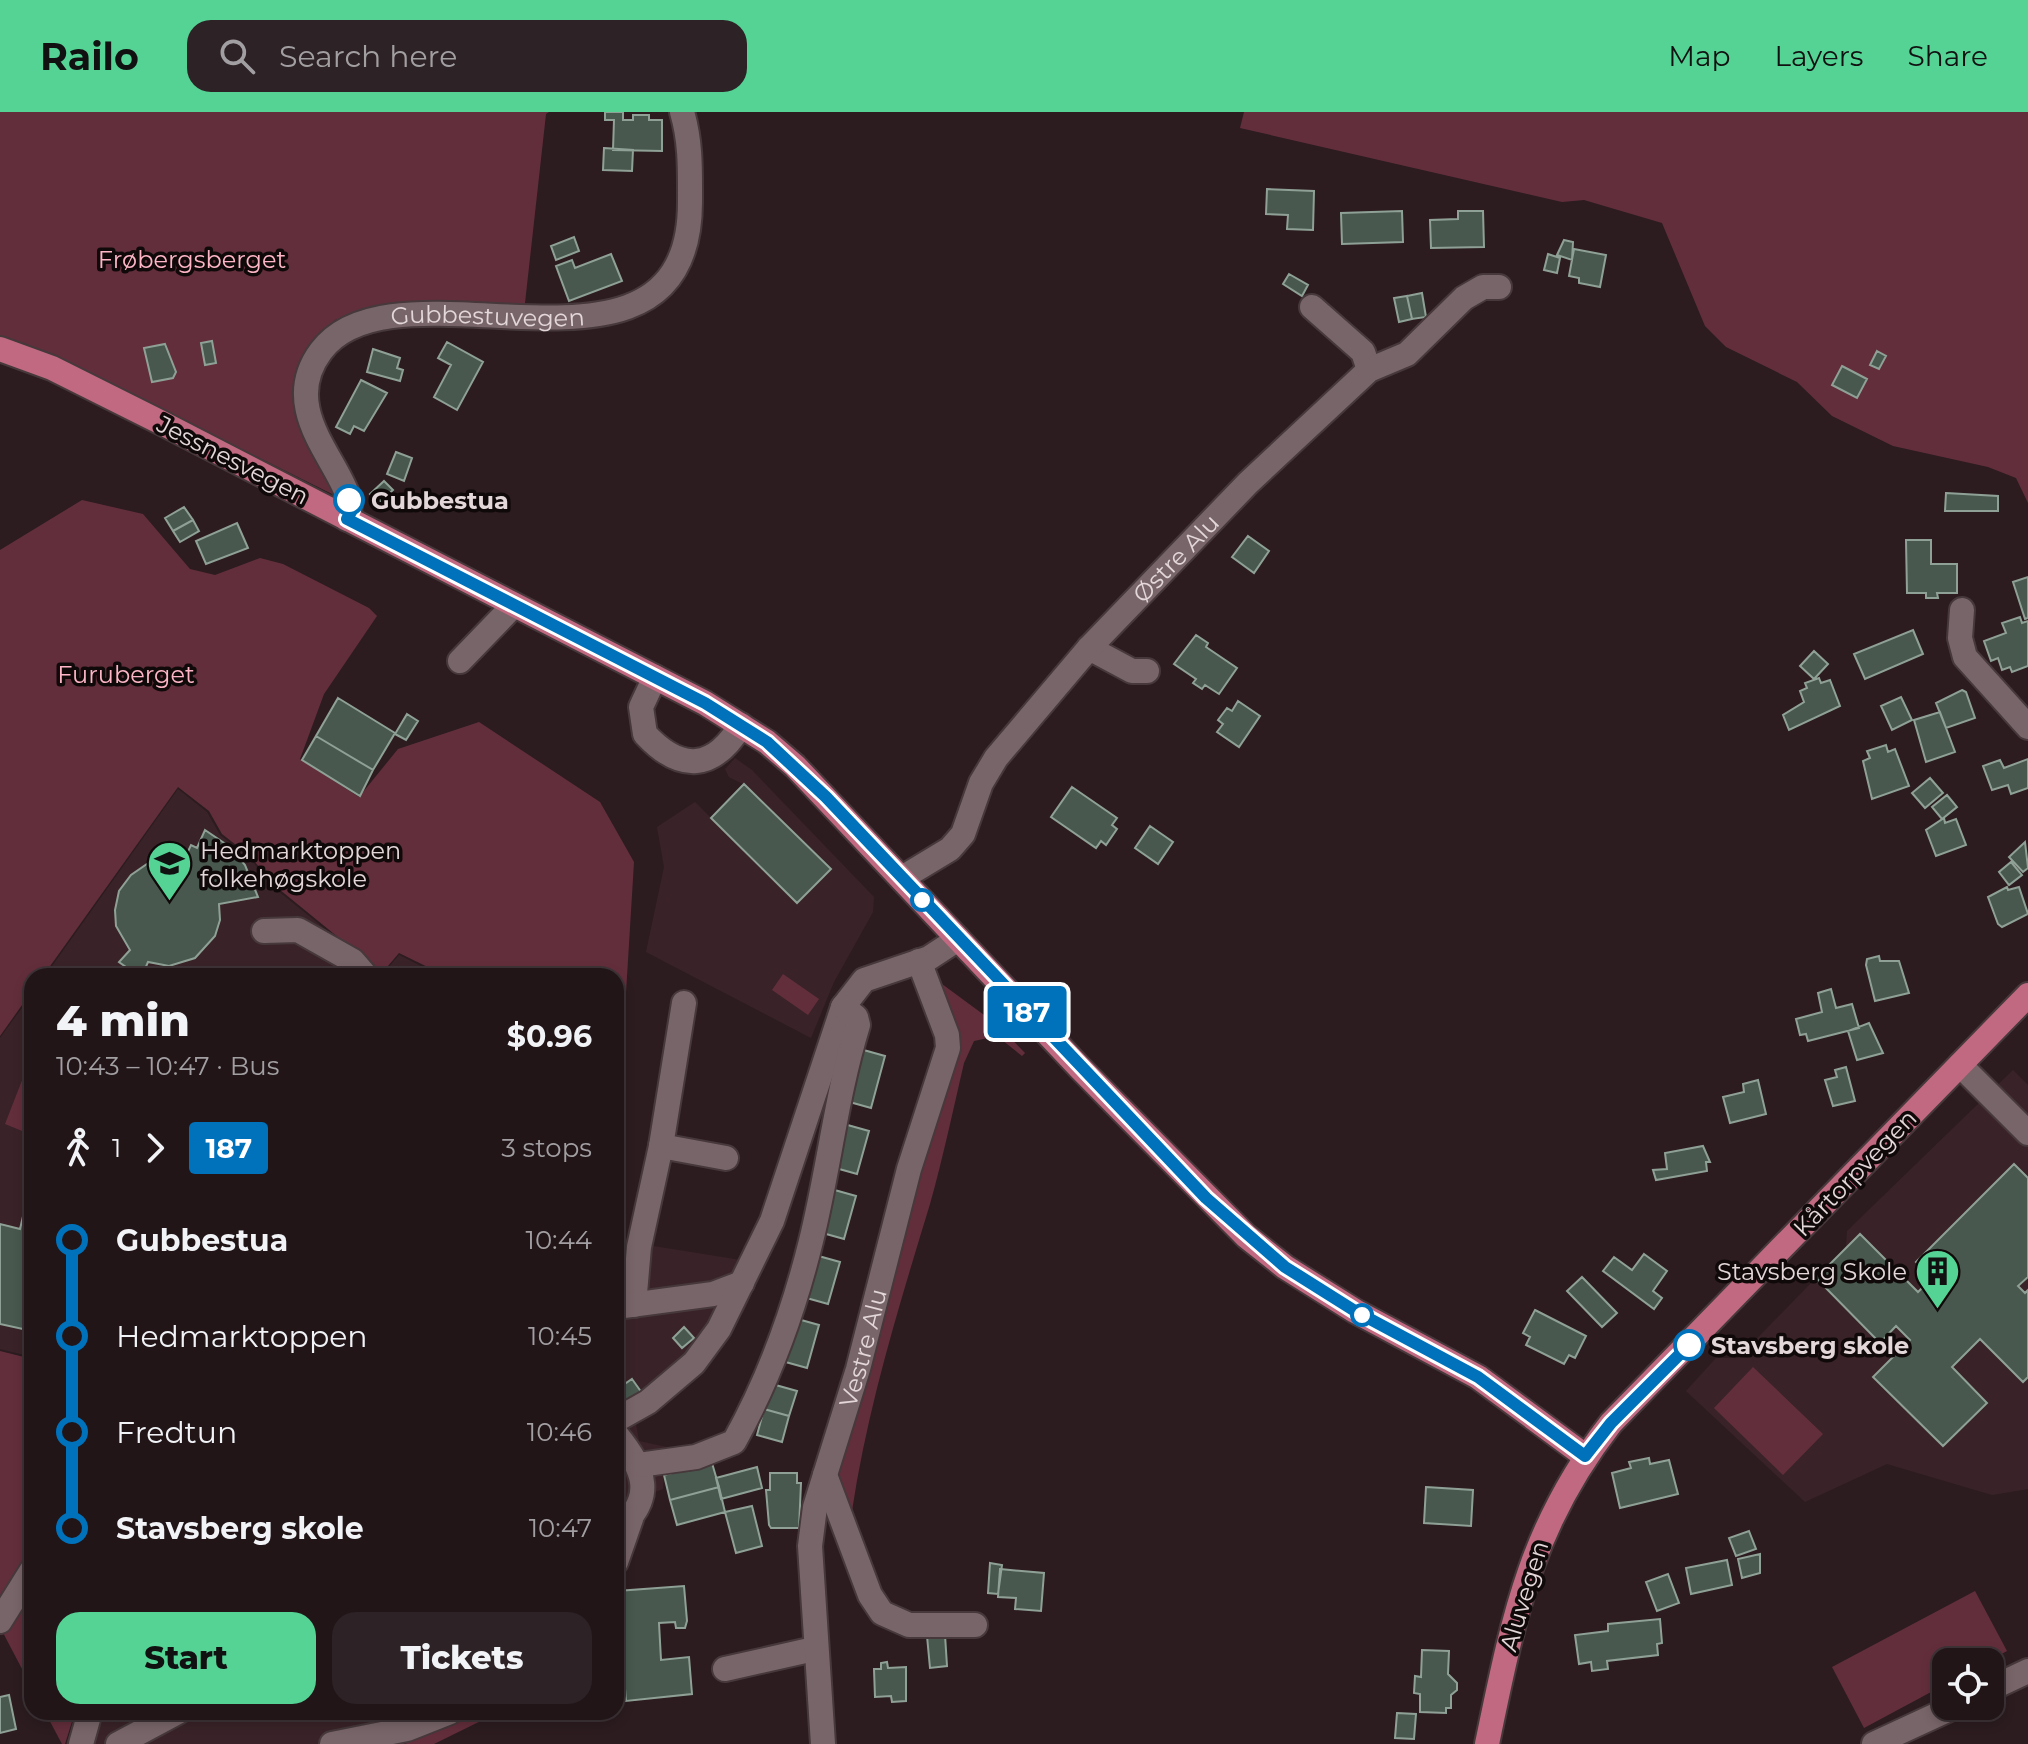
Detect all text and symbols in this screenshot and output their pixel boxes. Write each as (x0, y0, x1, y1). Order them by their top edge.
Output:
search box (187, 20, 747, 92)
text: Railo (40, 33, 139, 80)
icon: search (215, 34, 259, 78)
text: Search here (279, 38, 457, 75)
text: Map (1668, 39, 1731, 73)
text: Layers (1775, 39, 1864, 73)
text: Share (1908, 39, 1988, 73)
park label: Frøbergsberget (98, 245, 286, 274)
street label: Gubbestuvegen (389, 299, 585, 332)
street label: Jessnesvegen (151, 409, 314, 511)
marker: Gubbestua (334, 485, 364, 515)
place label: Gubbestua (371, 486, 509, 515)
street label: Østre Alu (1126, 508, 1225, 608)
park label: Furuberget (57, 660, 195, 689)
place label: Hedmarktoppen folkehøgskole (200, 836, 401, 893)
school or university icon: Hedmarktoppen folkehøgskole (145, 840, 193, 903)
unlabelled marker (911, 889, 933, 911)
line badge: 187 (981, 986, 1073, 1038)
text: 4 min (56, 993, 190, 1047)
text: 187 (1004, 995, 1050, 1029)
text: $0.96 (507, 1018, 592, 1055)
text: 10:43 – 10:47 · Bus (56, 1050, 279, 1082)
street label: Kårtorpvegen (1787, 1104, 1923, 1242)
icon: walk (56, 1126, 100, 1170)
icon: forward (133, 1126, 177, 1170)
text: 187 (205, 1131, 252, 1165)
text: 1 (112, 1132, 121, 1164)
text: 3 stops (501, 1132, 592, 1164)
text: Gubbestua (116, 1222, 288, 1259)
text: 10:44 (526, 1224, 592, 1256)
building icon: Stavsberg Skole (1914, 1247, 1962, 1310)
place label: Stavsberg Skole (1717, 1257, 1907, 1286)
street label: Vestre Alu (833, 1286, 892, 1411)
unlabelled marker (1351, 1304, 1373, 1326)
text: Hedmarktoppen (116, 1318, 368, 1355)
text: 10:45 (528, 1320, 592, 1352)
marker: Stavsberg skole (1674, 1330, 1704, 1360)
place label: Stavsberg skole (1711, 1331, 1909, 1360)
text: Fredtun (116, 1414, 237, 1451)
text: 10:46 (527, 1416, 592, 1448)
text: Stavsberg skole (116, 1510, 364, 1547)
text: 10:47 (529, 1512, 592, 1544)
street label: Aluvegen (1493, 1537, 1555, 1655)
button: Start (56, 1612, 316, 1704)
button: Tickets (332, 1612, 592, 1704)
map controls (1932, 1648, 2004, 1720)
button: locate (1932, 1648, 2004, 1720)

